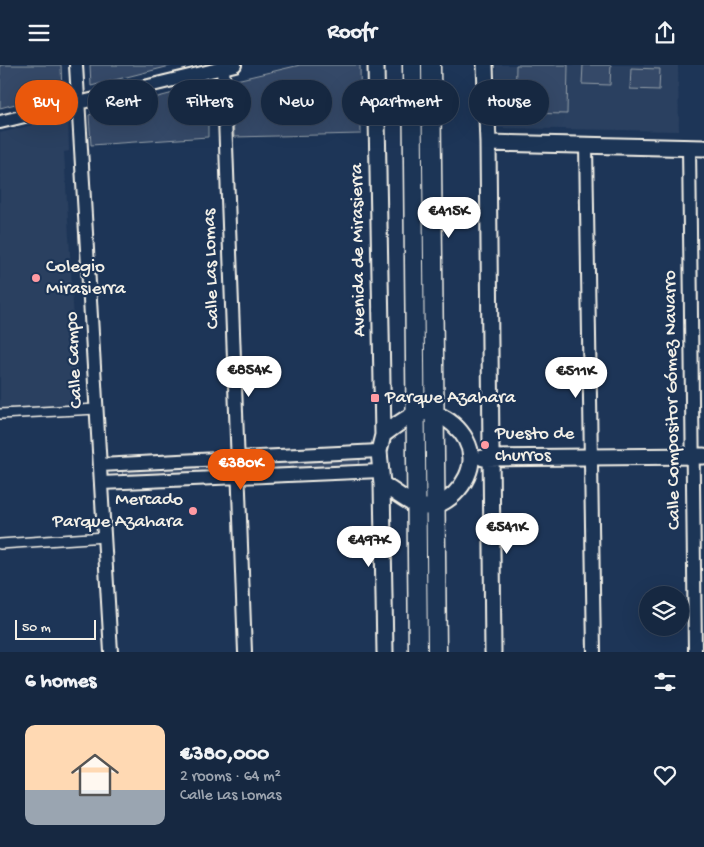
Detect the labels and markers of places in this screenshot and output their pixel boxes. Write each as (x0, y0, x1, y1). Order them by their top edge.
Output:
pin: €415K (414, 197, 484, 239)
place label: Colegio Mirasierra (46, 256, 127, 301)
marker: Colegio Mirasierra (30, 272, 42, 284)
pin: €854K (214, 355, 284, 398)
pin: €511K (541, 357, 611, 399)
place label: Parque Azahara (384, 387, 517, 410)
marker: Parque Azahara (369, 392, 381, 404)
place label: Puesto de churros (494, 423, 574, 468)
marker: Puesto de churros (479, 439, 491, 451)
pin: €380K (206, 449, 276, 491)
place label: Mercado Parque Azahara (51, 489, 184, 534)
marker: Mercado Parque Azahara (187, 505, 199, 517)
pin: €541K (472, 513, 542, 555)
pin: €497K (334, 525, 404, 568)

